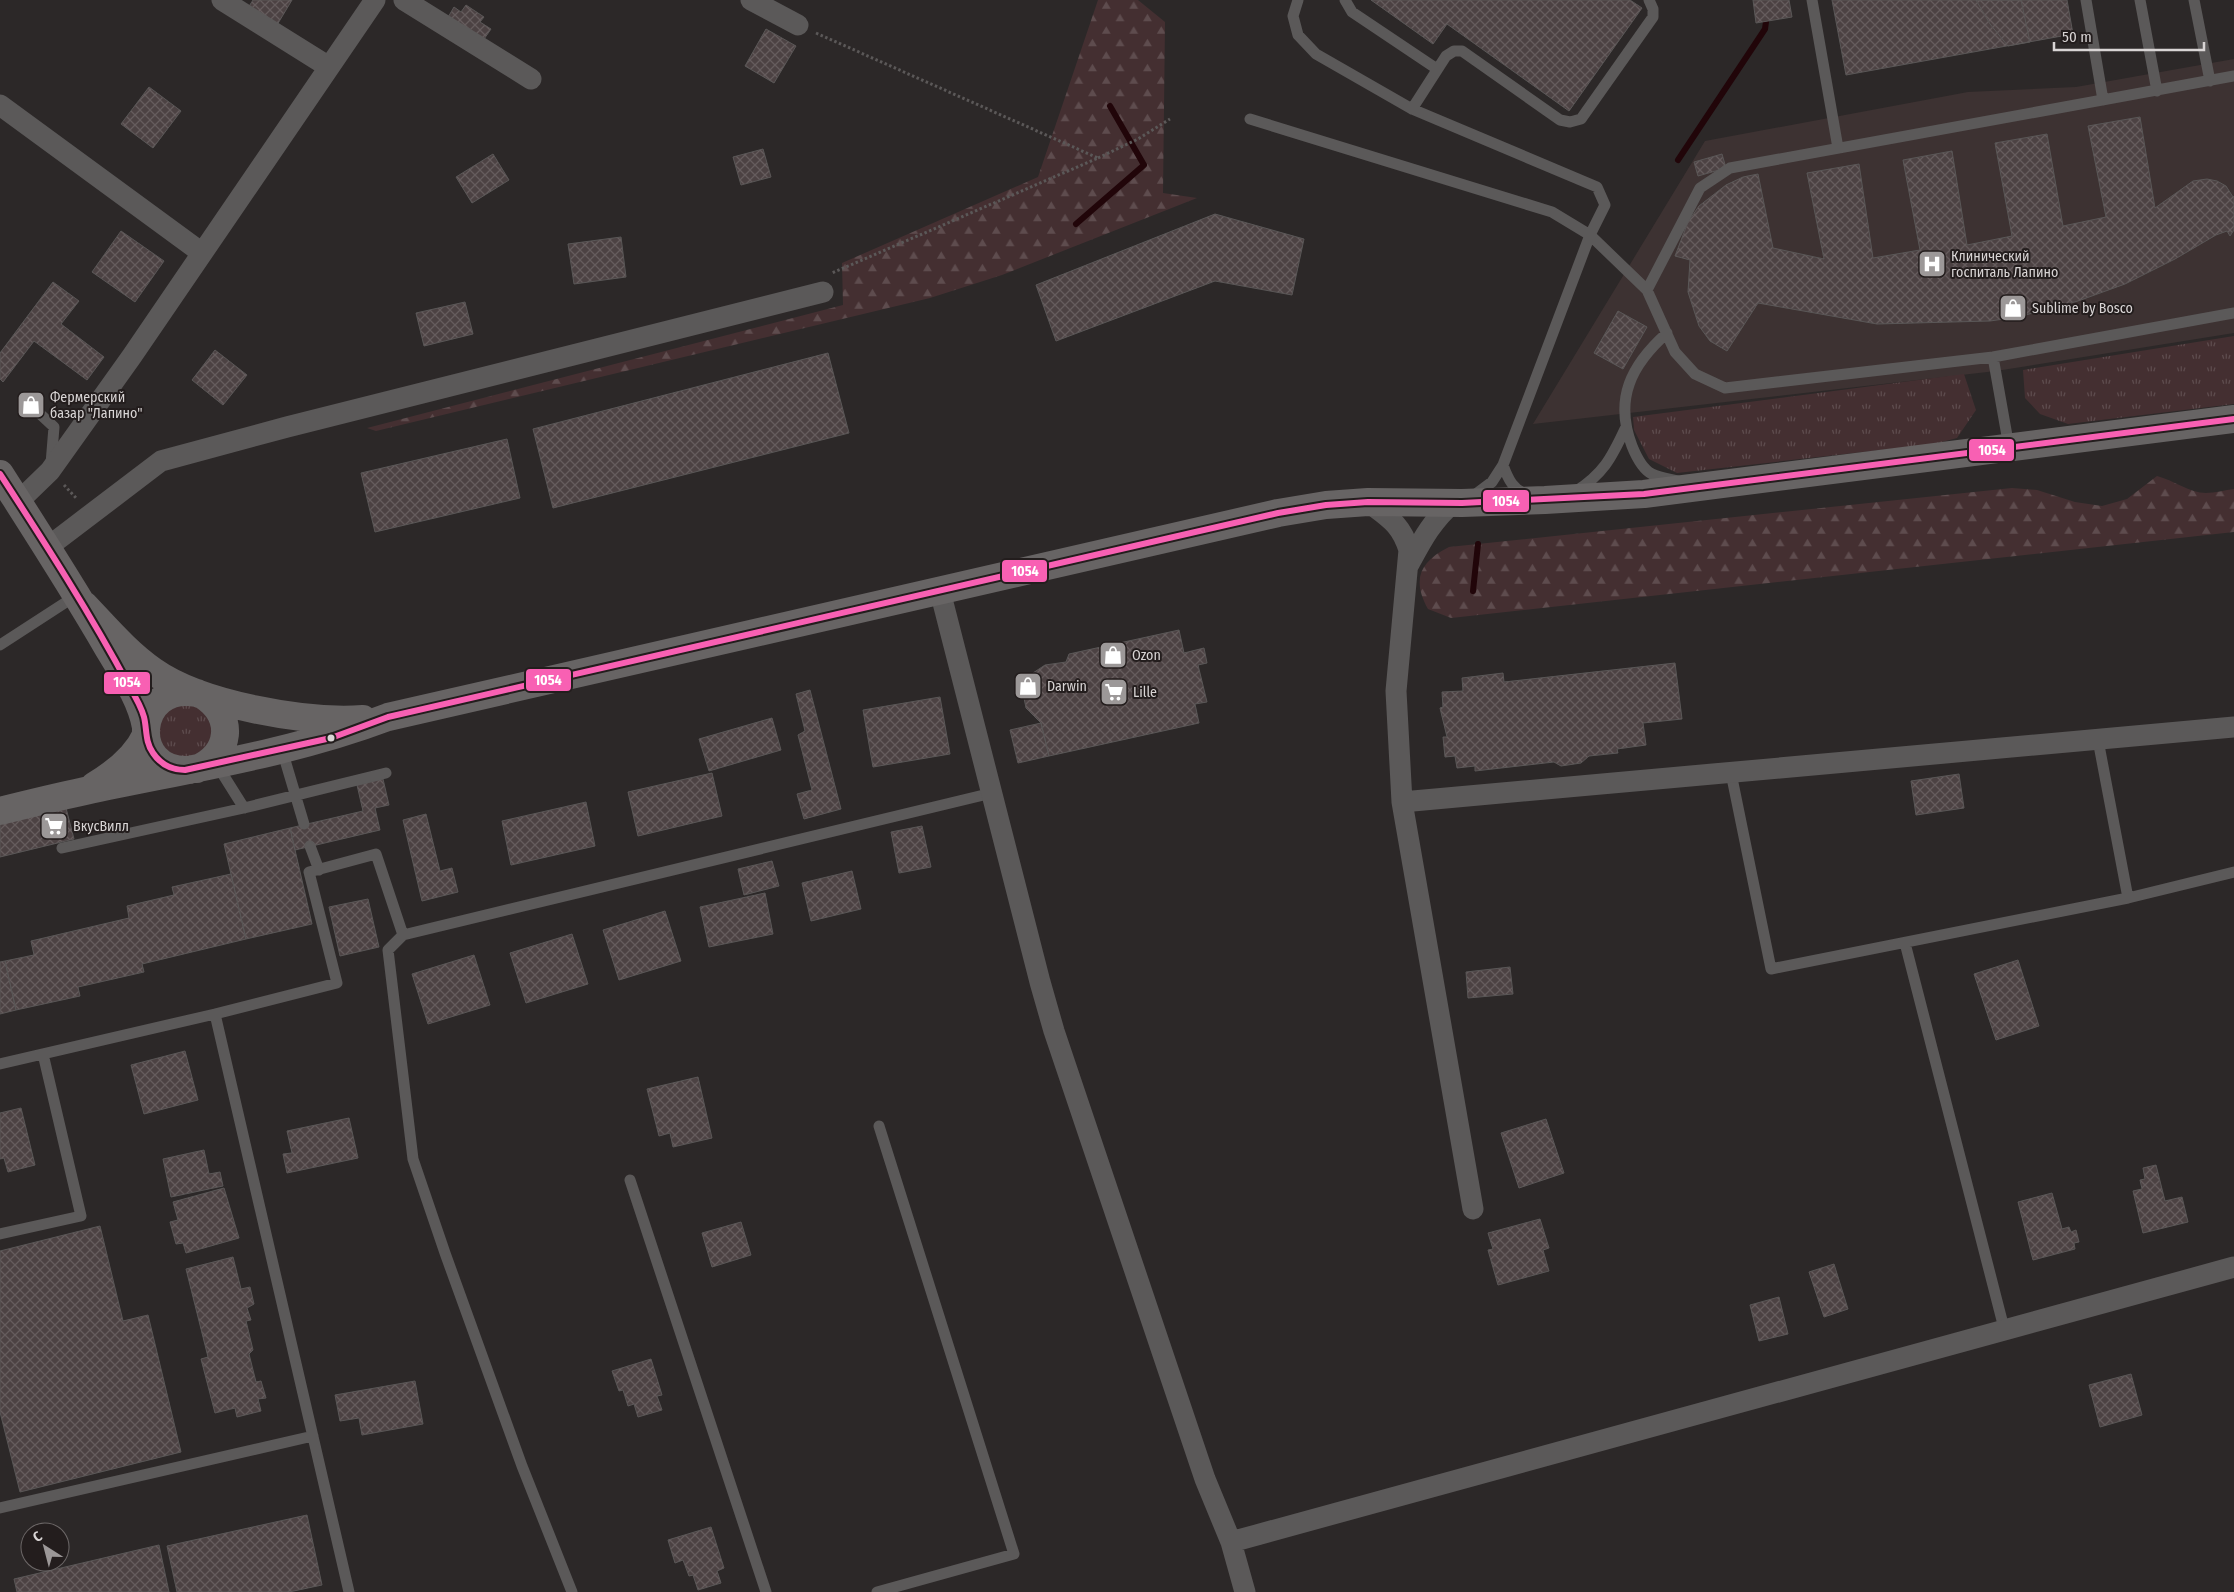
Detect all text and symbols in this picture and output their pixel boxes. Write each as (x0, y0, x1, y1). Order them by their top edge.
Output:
scale bar (2054, 20, 2204, 52)
text: 50 m (2062, 28, 2092, 46)
place label: Клинический госпиталь Лапино (1951, 248, 2058, 281)
hospital icon: Клинический госпиталь Лапино (1917, 249, 1947, 279)
shop icon: Sublime by Bosco (1998, 293, 2028, 323)
place label: Sublime by Bosco (2032, 300, 2133, 317)
place label: Фермерский базар "Лапино" (50, 389, 143, 422)
shop icon: Фермерский базар "Лапино" (16, 390, 46, 420)
line badge: 1054 (1968, 438, 2015, 462)
text: 1054 (1978, 442, 2006, 459)
line badge: 1054 (1482, 489, 1530, 513)
text: 1054 (1492, 493, 1520, 510)
line badge: 1054 (1001, 559, 1048, 583)
text: 1054 (1011, 563, 1039, 580)
shop icon: Ozon (1098, 640, 1128, 670)
place label: Ozon (1132, 647, 1161, 664)
line badge: 1054 (525, 668, 572, 692)
line badge: 1054 (103, 671, 151, 695)
shop icon: Darwin (1013, 671, 1043, 701)
text: 1054 (534, 672, 562, 689)
text: 1054 (113, 674, 141, 691)
supermarket icon: Lille (1099, 677, 1129, 707)
place label: Darwin (1047, 678, 1087, 695)
place label: Lille (1133, 684, 1157, 701)
unlabelled marker (326, 733, 336, 743)
supermarket icon: ВкусВилл (39, 811, 69, 841)
place label: ВкусВилл (73, 818, 129, 835)
north arrow (20, 1522, 70, 1572)
text: С (30, 1527, 46, 1546)

